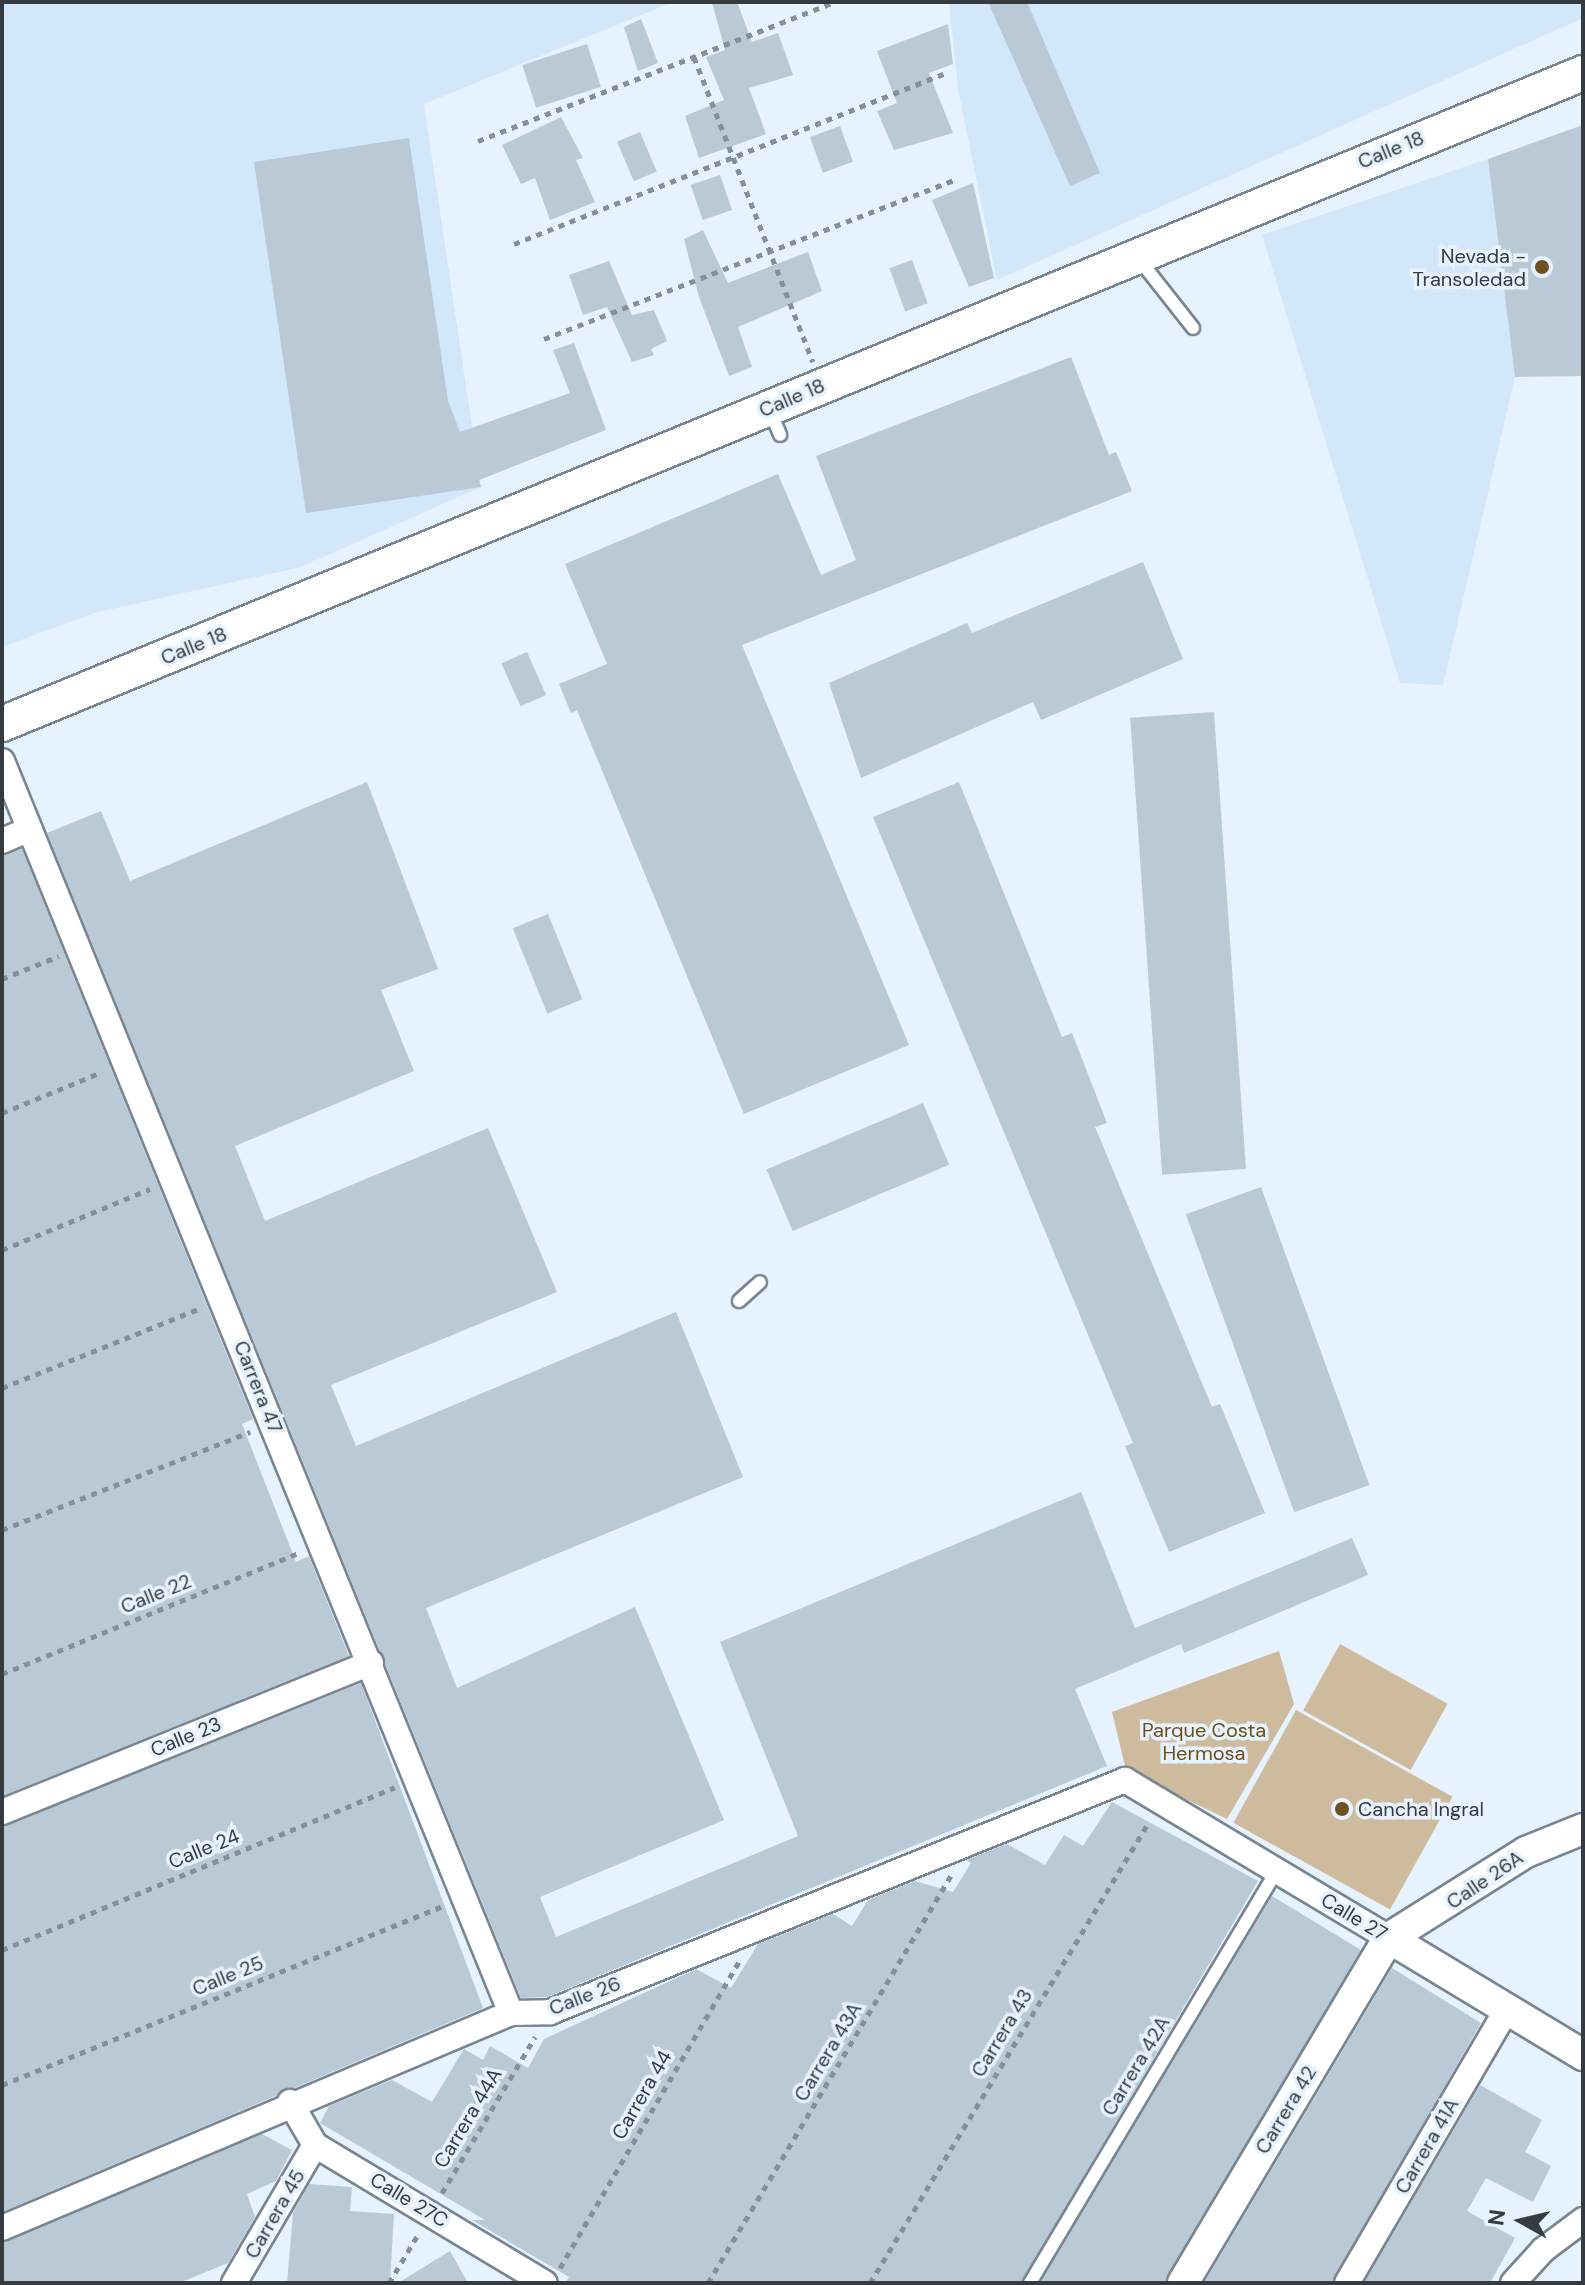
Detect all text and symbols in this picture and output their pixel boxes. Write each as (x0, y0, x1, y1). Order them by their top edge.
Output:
street label: Calle 18 (1354, 126, 1428, 174)
place label: Nevada - Transoledad (1412, 244, 1526, 291)
marker: Nevada - Transoledad (1533, 258, 1551, 276)
street label: Calle 18 (755, 373, 829, 423)
street label: Calle 18 (157, 622, 231, 670)
street label: Carrera 47 (229, 1337, 287, 1437)
street label: Calle 22 (117, 1569, 195, 1619)
street label: Calle 23 (147, 1712, 225, 1762)
park label: Parque Costa Hermosa (1142, 1718, 1266, 1765)
place label: Cancha Ingral (1358, 1797, 1484, 1821)
marker: Cancha Ingral (1333, 1800, 1351, 1818)
street label: Calle 24 (165, 1824, 243, 1874)
street label: Calle 26A (1442, 1846, 1528, 1914)
street label: Calle 27 (1317, 1888, 1391, 1946)
street label: Calle 25 (189, 1951, 267, 2001)
street label: Calle 26 (546, 1971, 624, 2021)
street label: Carrera 43 (966, 1985, 1038, 2081)
street label: Carrera 43A (789, 1998, 867, 2106)
street label: Carrera 42A (1097, 2012, 1175, 2120)
street label: Carrera 44 (607, 2046, 677, 2144)
street label: Carrera 42 (1250, 2062, 1322, 2158)
street label: Carrera 44A (429, 2064, 507, 2172)
street label: Carrera 41A (1390, 2094, 1464, 2198)
street label: Carrera 45 (240, 2165, 310, 2263)
street label: Calle 27C (366, 2167, 452, 2233)
north arrow (1481, 2181, 1561, 2261)
text: N (1481, 2208, 1512, 2228)

